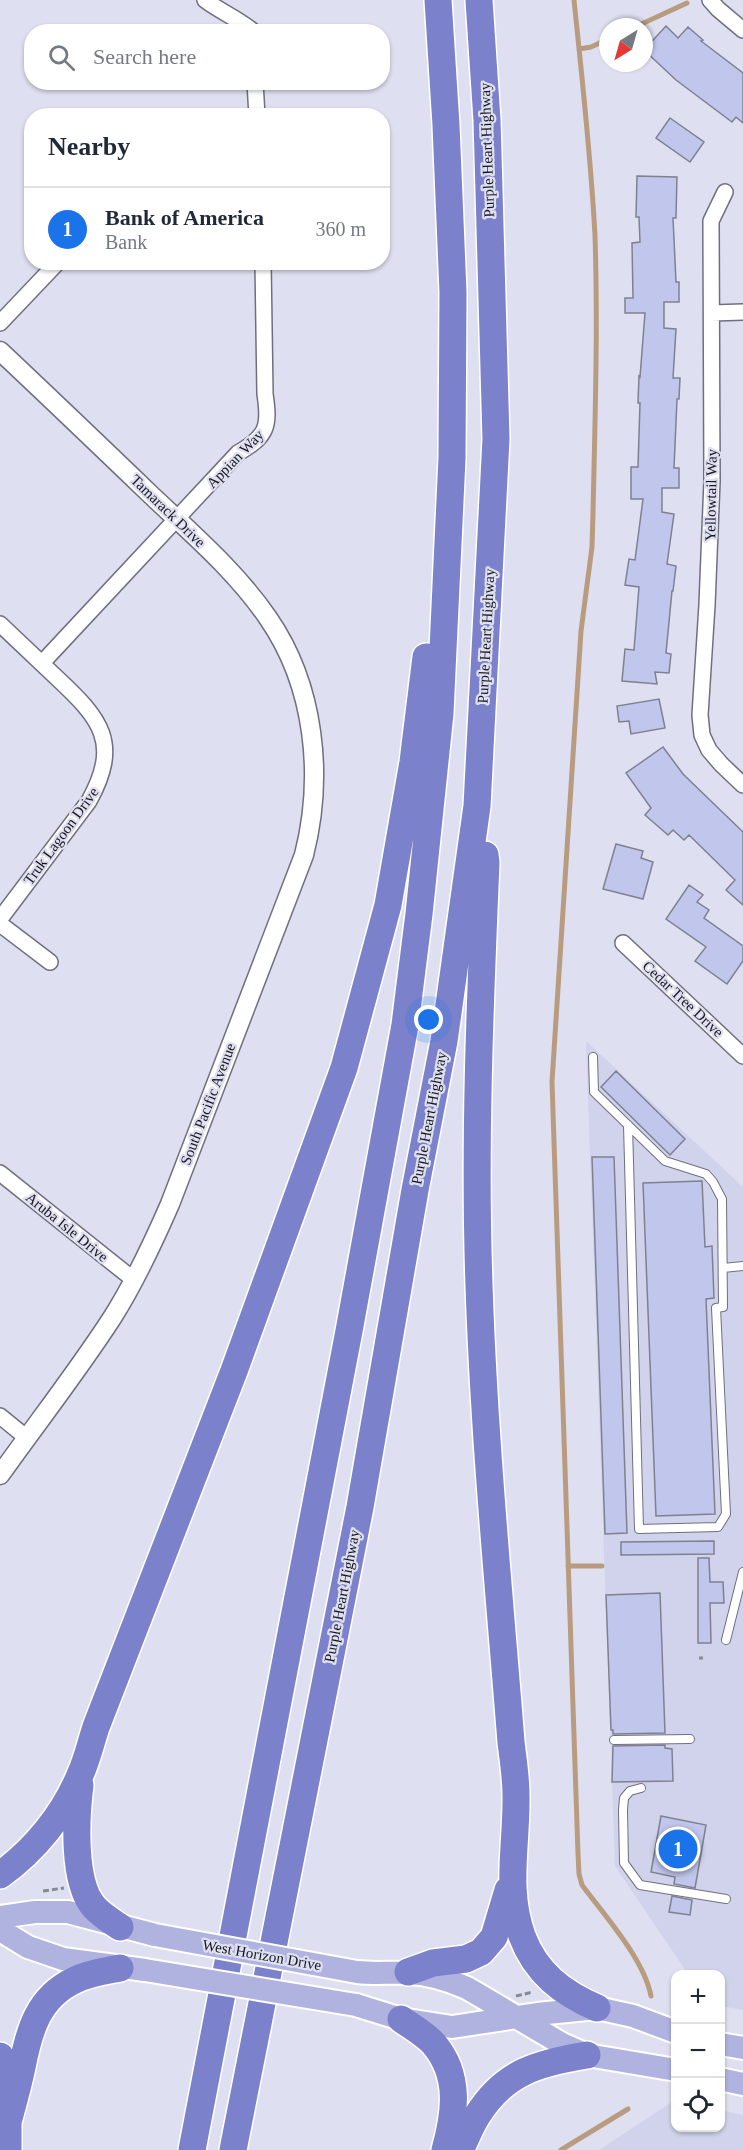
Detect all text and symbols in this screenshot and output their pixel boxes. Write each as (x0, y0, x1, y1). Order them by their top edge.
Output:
north arrow (599, 18, 653, 72)
search box (24, 24, 390, 90)
icon: search (45, 41, 78, 74)
text: Search here (93, 44, 196, 69)
street label: Purple Heart Highway (477, 82, 497, 218)
text: Nearby (48, 132, 130, 161)
text: Bank of America (105, 205, 264, 230)
text: 1 (63, 218, 73, 240)
text: 360 m (315, 218, 366, 240)
text: Bank (105, 231, 147, 253)
street label: Appian Way (203, 426, 267, 491)
street label: Yellowtail Way (702, 448, 720, 541)
street label: Tamarack Drive (128, 472, 209, 551)
street label: Purple Heart Highway (474, 568, 498, 704)
street label: Truk Lagoon Drive (20, 784, 102, 888)
street label: Cedar Tree Drive (639, 958, 727, 1041)
your location (414, 1005, 443, 1034)
street label: South Pacific Avenue (177, 1041, 239, 1167)
street label: Purple Heart Highway (408, 1050, 450, 1186)
street label: Aruba Isle Drive (23, 1189, 111, 1265)
street label: Purple Heart Highway (321, 1528, 363, 1664)
pin: 1 (658, 1826, 698, 1872)
street label: West Horizon Drive (201, 1937, 323, 1973)
map controls (671, 1970, 725, 2132)
button: + (671, 1970, 725, 2024)
button: − (671, 2024, 725, 2078)
button: locate (671, 2078, 725, 2132)

